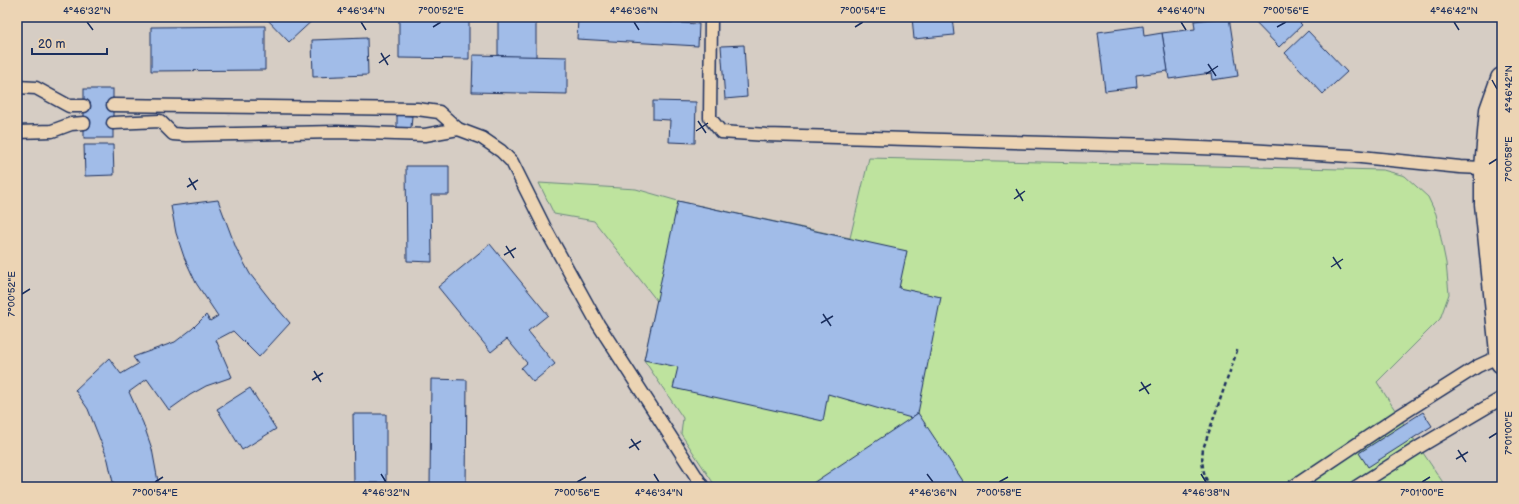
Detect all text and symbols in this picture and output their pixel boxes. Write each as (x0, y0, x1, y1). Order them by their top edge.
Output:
text: 4°46'32"N (63, 5, 111, 17)
text: 4°46'34"N (337, 5, 385, 17)
text: 7°00'52"E (418, 5, 464, 17)
text: 4°46'36"N (610, 5, 658, 17)
text: 7°00'54"E (840, 5, 886, 17)
text: 4°46'40"N (1157, 5, 1205, 17)
text: 7°00'56"E (1263, 5, 1309, 17)
text: 4°46'42"N (1430, 5, 1478, 17)
scale bar (32, 30, 107, 56)
text: 20 m (38, 37, 65, 52)
text: 4°46'42"N (1503, 65, 1515, 113)
text: 7°00'58"E (1503, 136, 1515, 182)
text: 7°00'52"E (6, 271, 18, 317)
text: 7°01'00"E (1503, 411, 1515, 455)
text: 7°00'54"E (132, 487, 178, 499)
text: 4°46'32"N (362, 487, 410, 499)
text: 7°00'56"E (554, 487, 600, 499)
text: 4°46'34"N (635, 487, 683, 499)
text: 4°46'36"N (909, 487, 957, 499)
text: 7°00'58"E (976, 487, 1022, 499)
text: 4°46'38"N (1182, 487, 1230, 499)
text: 7°01'00"E (1400, 487, 1444, 499)

